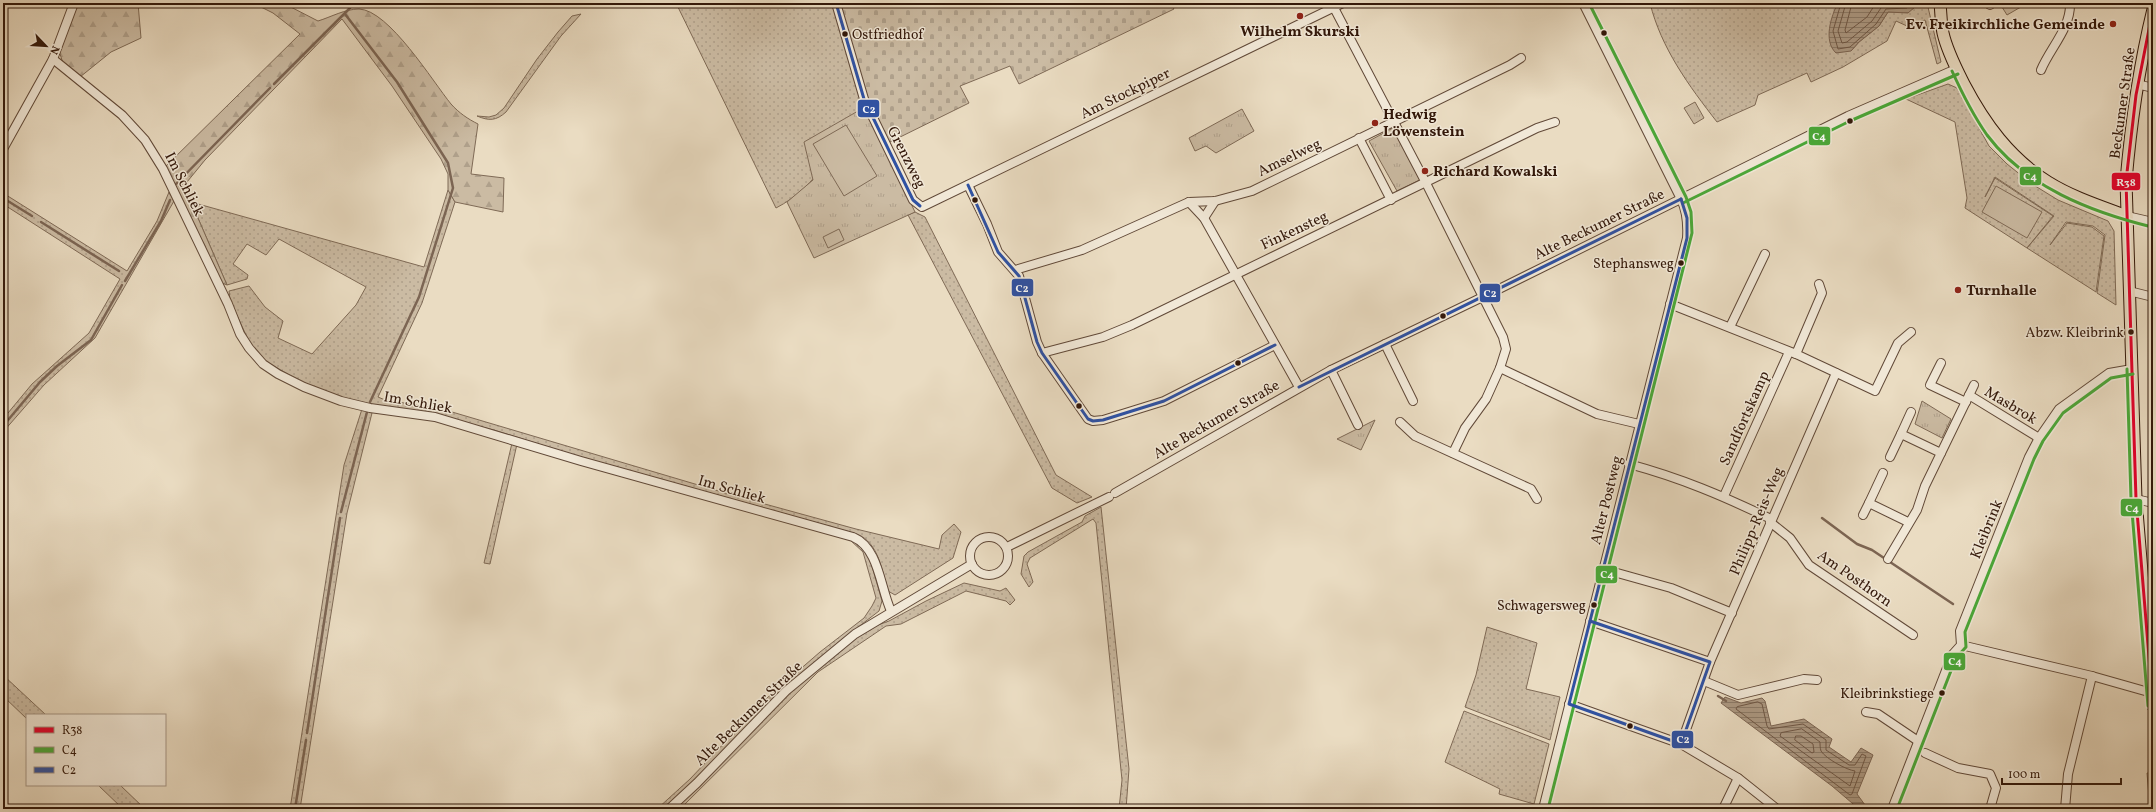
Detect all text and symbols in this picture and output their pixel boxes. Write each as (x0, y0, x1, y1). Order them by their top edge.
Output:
marker: Wilhelm Skurski (1295, 11, 1305, 21)
place label: Ev. Freikirchliche Gemeinde (1906, 15, 2105, 36)
marker: Ev. Freikirchliche Gemeinde (2108, 19, 2118, 29)
place label: Wilhelm Skurski (1240, 22, 1360, 43)
north arrow (26, 26, 66, 66)
place label: Ostfriedhof (852, 26, 924, 45)
unlabelled marker (1599, 28, 1609, 38)
marker: Ostfriedhof (840, 29, 850, 39)
text: N (45, 43, 62, 56)
street label: Beckumer Straße (2105, 46, 2142, 160)
street label: Am Stockpiper (1077, 63, 1174, 125)
line badge: C2 (857, 99, 880, 118)
text: C2 (863, 103, 876, 118)
place label: Hedwig Löwenstein (1383, 105, 1465, 143)
unlabelled marker (1845, 116, 1855, 126)
marker: Hedwig Löwenstein (1370, 118, 1380, 128)
street label: Grenzweg (881, 123, 930, 193)
line badge: C4 (1808, 126, 1831, 146)
text: C4 (1812, 130, 1826, 145)
street label: Amselweg (1254, 134, 1325, 183)
street label: Im Schliek (159, 149, 209, 220)
place label: Richard Kowalski (1433, 162, 1558, 183)
marker: Richard Kowalski (1420, 166, 1430, 176)
line badge: C4 (2019, 166, 2042, 186)
text: C4 (2023, 170, 2037, 185)
line badge: R38 (2111, 172, 2141, 191)
text: R38 (2116, 176, 2136, 191)
street label: Alte Beckumer Straße (1531, 185, 1668, 266)
unlabelled marker (970, 195, 980, 205)
street label: Finkensteg (1258, 207, 1332, 256)
place label: Stephansweg (1593, 255, 1674, 274)
marker: Stephansweg (1676, 258, 1686, 268)
line badge: C2 (1011, 278, 1034, 297)
place label: Turnhalle (1966, 281, 2037, 302)
text: C2 (1016, 282, 1029, 297)
line badge: C2 (1479, 283, 1501, 303)
marker: Turnhalle (1953, 285, 1963, 295)
text: C2 (1484, 287, 1497, 302)
unlabelled marker (1438, 311, 1448, 321)
place label: Abzw. Kleibrink (2026, 324, 2124, 343)
marker: Abzw. Kleibrink (2126, 327, 2136, 337)
unlabelled marker (1233, 358, 1243, 368)
street label: Sandfortskamp (1715, 368, 1776, 469)
street label: Alte Beckumer Straße (1150, 376, 1284, 465)
street label: Masbrok (1980, 382, 2041, 430)
street label: Im Schliek (382, 387, 454, 420)
unlabelled marker (1074, 401, 1084, 411)
street label: Alter Postweg (1586, 453, 1629, 547)
street label: Philipp-Reis-Weg (1725, 464, 1790, 579)
street label: Im Schliek (695, 471, 768, 510)
street label: Kleibrink (1966, 497, 2009, 562)
line badge: C4 (2120, 498, 2143, 517)
text: C4 (2125, 502, 2139, 517)
street label: Am Posthorn (1812, 546, 1896, 613)
line badge: C4 (1595, 565, 1618, 584)
text: C4 (1600, 568, 1614, 583)
place label: Schwagersweg (1497, 597, 1586, 616)
marker: Schwagersweg (1589, 600, 1599, 610)
line badge: C4 (1943, 652, 1966, 671)
text: C4 (1948, 655, 1962, 670)
street label: Alte Beckumer Straße (690, 657, 808, 771)
place label: Kleibrinkstiege (1840, 685, 1934, 704)
marker: Kleibrinkstiege (1937, 688, 1947, 698)
legend (26, 714, 166, 786)
unlabelled marker (1625, 721, 1635, 731)
text: R38 (62, 723, 82, 739)
line badge: C2 (1671, 730, 1694, 749)
text: C2 (1677, 733, 1690, 748)
text: C4 (62, 743, 77, 759)
scale bar (2002, 760, 2121, 786)
text: C2 (62, 763, 76, 779)
text: 100 m (2008, 767, 2041, 783)

